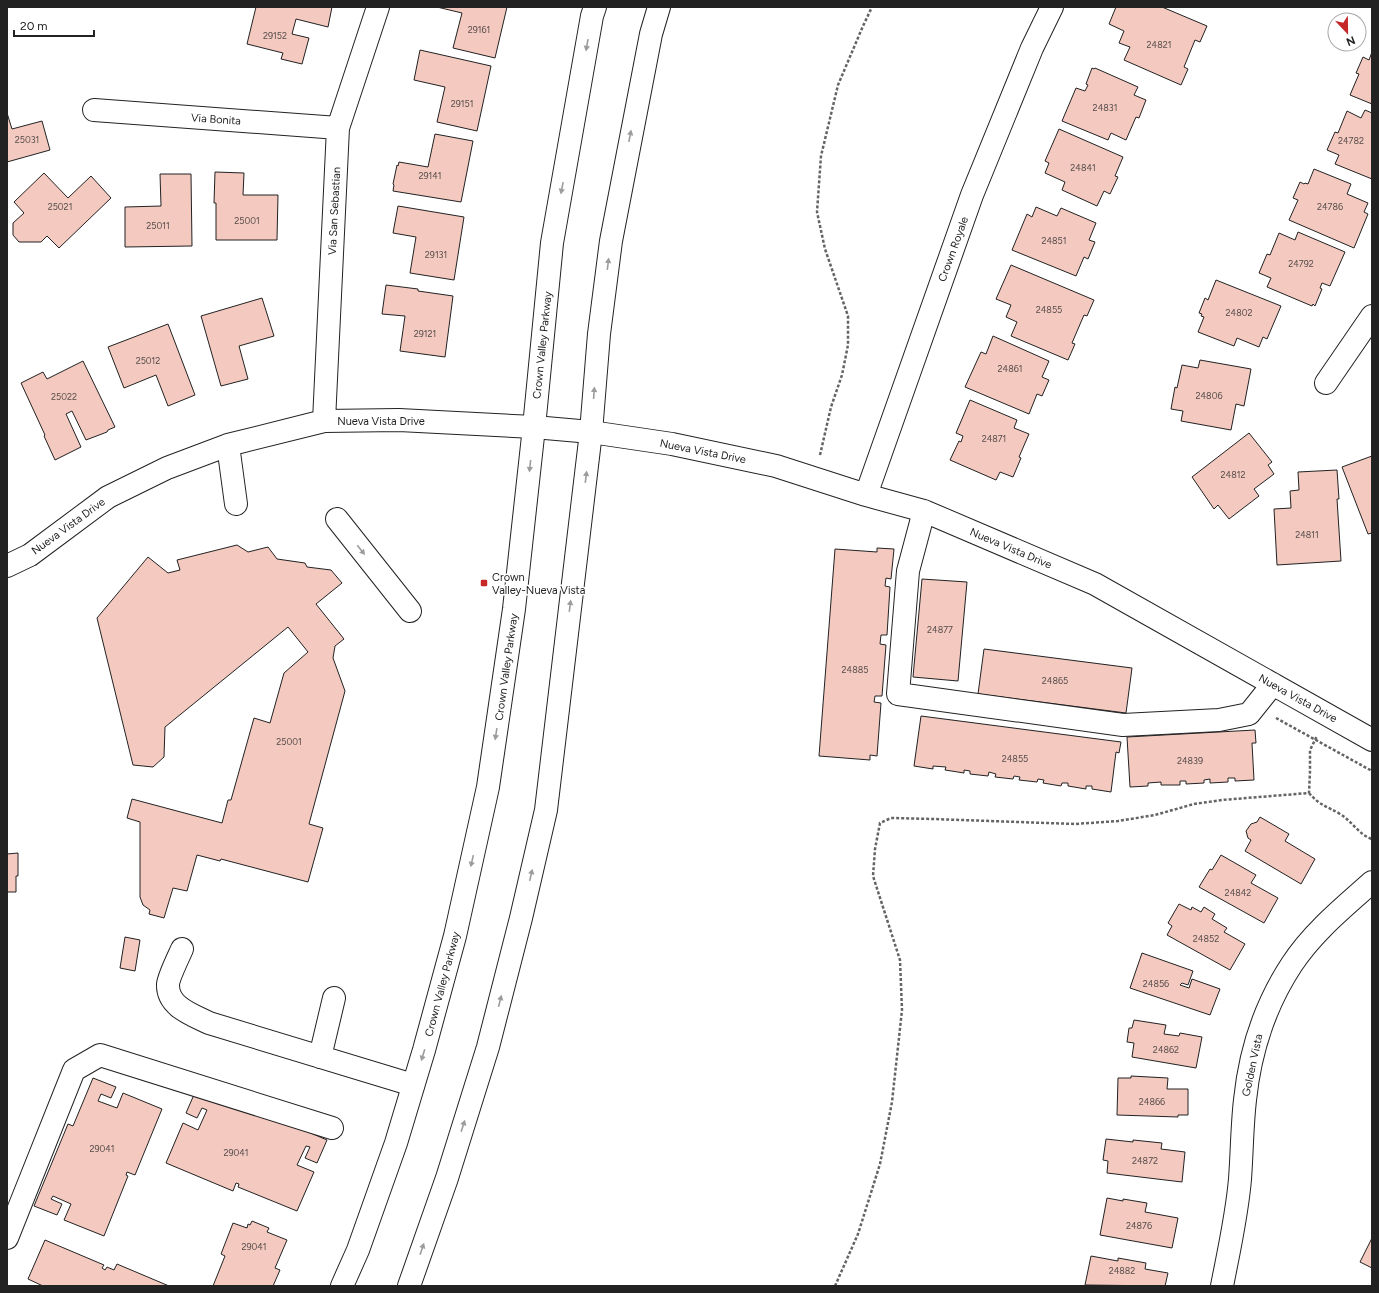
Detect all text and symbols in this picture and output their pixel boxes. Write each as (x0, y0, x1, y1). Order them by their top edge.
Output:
scale bar (14, 12, 94, 38)
north arrow (1327, 12, 1367, 52)
text: 20 m (20, 19, 48, 33)
house number: 29161 (468, 24, 490, 35)
house number: 29152 (263, 30, 287, 41)
text: N (1344, 33, 1357, 48)
one-way arrow (584, 39, 590, 51)
house number: 24821 (1147, 39, 1171, 50)
house number: 29151 (451, 98, 473, 109)
house number: 24831 (1093, 102, 1117, 113)
street label: Via Bonita (191, 111, 241, 128)
one-way arrow (628, 130, 634, 142)
house number: 25031 (15, 134, 39, 145)
house number: 24782 (1338, 135, 1364, 146)
house number: 24841 (1070, 162, 1096, 173)
street label: Via San Sebastian (326, 167, 343, 255)
house number: 29141 (418, 170, 442, 181)
one-way arrow (559, 182, 565, 194)
house number: 25021 (48, 201, 72, 212)
house number: 24786 (1317, 201, 1343, 212)
house number: 25001 (234, 215, 260, 226)
street label: Crown Royale (936, 215, 971, 283)
house number: 25011 (146, 220, 170, 231)
house number: 24851 (1041, 235, 1067, 246)
house number: 29131 (425, 249, 447, 260)
one-way arrow (604, 258, 611, 270)
house number: 24792 (1288, 258, 1314, 269)
street label: Crown Valley Parkway (530, 290, 555, 399)
house number: 24855 (1036, 304, 1062, 315)
house number: 24802 (1226, 307, 1252, 318)
house number: 29121 (414, 328, 436, 339)
house number: 25012 (136, 355, 160, 366)
house number: 24861 (998, 363, 1022, 374)
one-way arrow (591, 387, 597, 399)
house number: 24806 (1195, 390, 1223, 401)
house number: 25022 (51, 391, 77, 402)
street label: Nueva Vista Drive (337, 415, 425, 428)
house number: 24871 (982, 433, 1006, 444)
street label: Nueva Vista Drive (659, 437, 747, 466)
one-way arrow (526, 460, 533, 472)
house number: 24812 (1221, 469, 1245, 480)
one-way arrow (583, 471, 589, 483)
street label: Nueva Vista Drive (29, 495, 108, 557)
street label: Nueva Vista Drive (968, 525, 1054, 572)
house number: 24811 (1295, 529, 1319, 540)
one-way arrow (357, 544, 365, 555)
place label: Crown Valley-Nueva Vista (492, 571, 585, 597)
marker: Crown Valley-Nueva Vista (479, 578, 489, 588)
one-way arrow (567, 600, 573, 612)
street label: Crown Valley Parkway (493, 612, 520, 721)
house number: 24877 (927, 624, 953, 635)
house number: 24885 (842, 664, 868, 675)
street label: Nueva Vista Drive (1256, 672, 1339, 725)
house number: 24865 (1042, 675, 1068, 686)
one-way arrow (493, 728, 499, 740)
house number: 25001 (276, 736, 302, 747)
house number: 24855 (1002, 753, 1028, 764)
house number: 24839 (1177, 755, 1203, 766)
one-way arrow (468, 855, 474, 867)
one-way arrow (529, 869, 535, 881)
house number: 24842 (1225, 887, 1251, 898)
street label: Crown Valley Parkway (422, 930, 463, 1038)
house number: 24852 (1193, 933, 1219, 944)
house number: 24856 (1143, 978, 1169, 989)
one-way arrow (497, 995, 503, 1007)
street label: Golden Vista (1240, 1033, 1265, 1098)
house number: 24862 (1153, 1044, 1179, 1055)
one-way arrow (419, 1049, 425, 1061)
house number: 24866 (1139, 1096, 1165, 1107)
one-way arrow (460, 1119, 466, 1131)
house number: 29041 (89, 1143, 115, 1154)
house number: 29041 (223, 1147, 249, 1158)
house number: 24872 (1132, 1155, 1158, 1166)
house number: 24876 (1126, 1220, 1152, 1231)
house number: 29041 (241, 1241, 267, 1252)
one-way arrow (419, 1243, 425, 1255)
house number: 24882 (1109, 1265, 1135, 1276)

